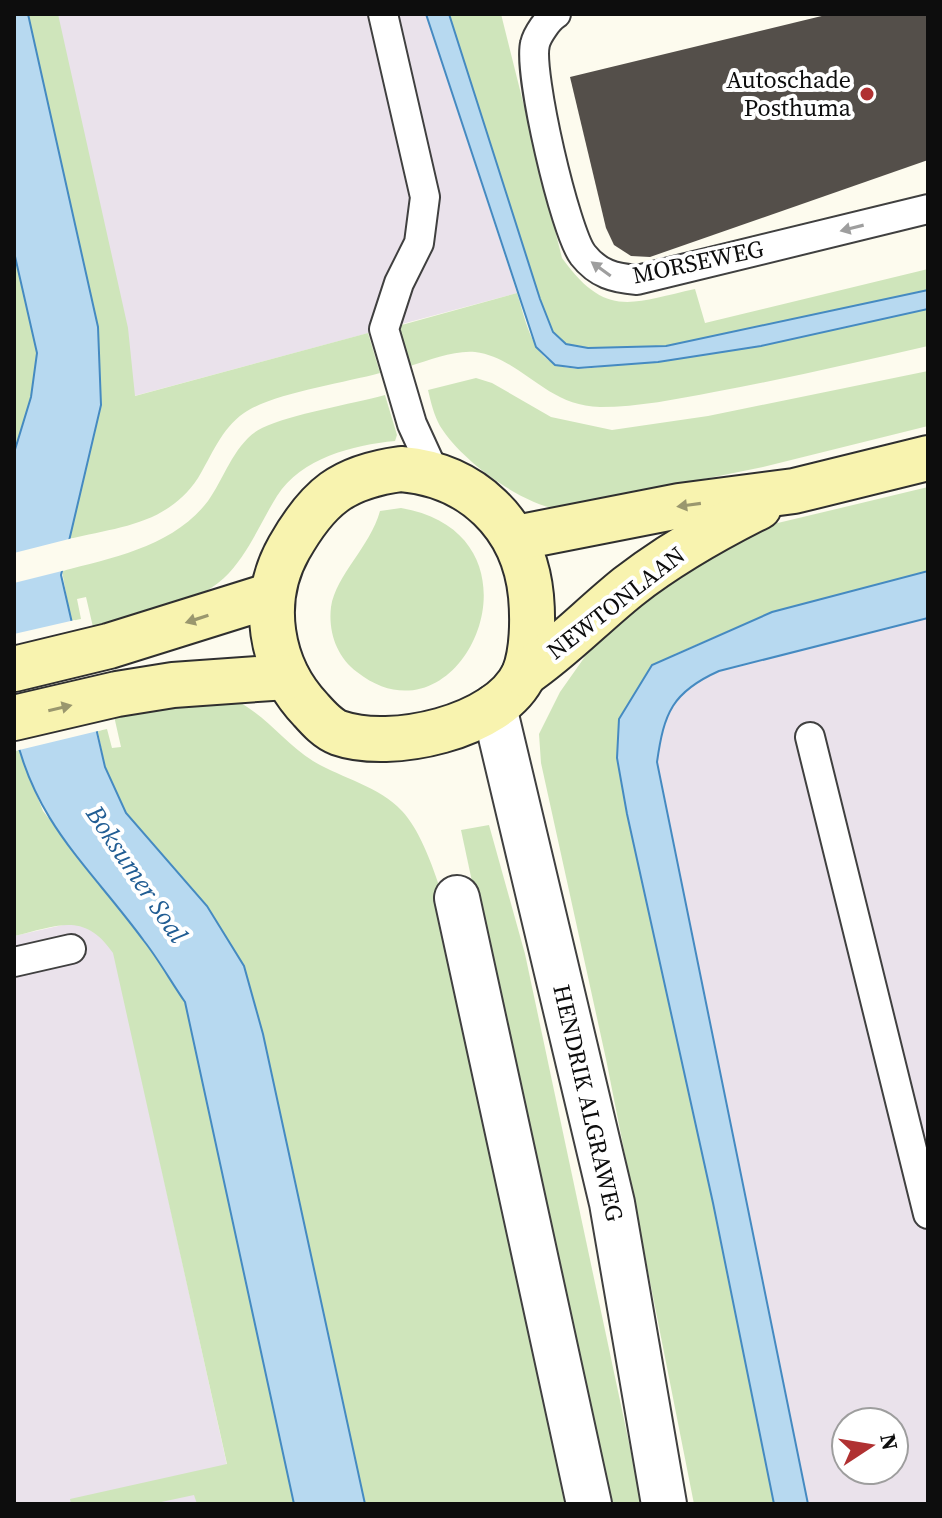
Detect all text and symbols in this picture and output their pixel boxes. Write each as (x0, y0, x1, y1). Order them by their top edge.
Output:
place label: Autoschade Posthuma (726, 63, 852, 124)
marker: Autoschade Posthuma (858, 85, 876, 103)
one-way arrow (840, 222, 865, 234)
street label: MORSEWEG (629, 231, 767, 291)
one-way arrow (591, 262, 612, 277)
one-way arrow (676, 499, 701, 512)
street label: NEWTONLAAN (540, 538, 691, 667)
one-way arrow (185, 613, 209, 626)
one-way arrow (48, 701, 73, 713)
water label: Boksumer Soal (77, 797, 197, 950)
street label: HENDRIK ALGRAWEG (545, 981, 632, 1225)
north arrow (830, 1406, 910, 1486)
text: N (873, 1431, 906, 1453)

